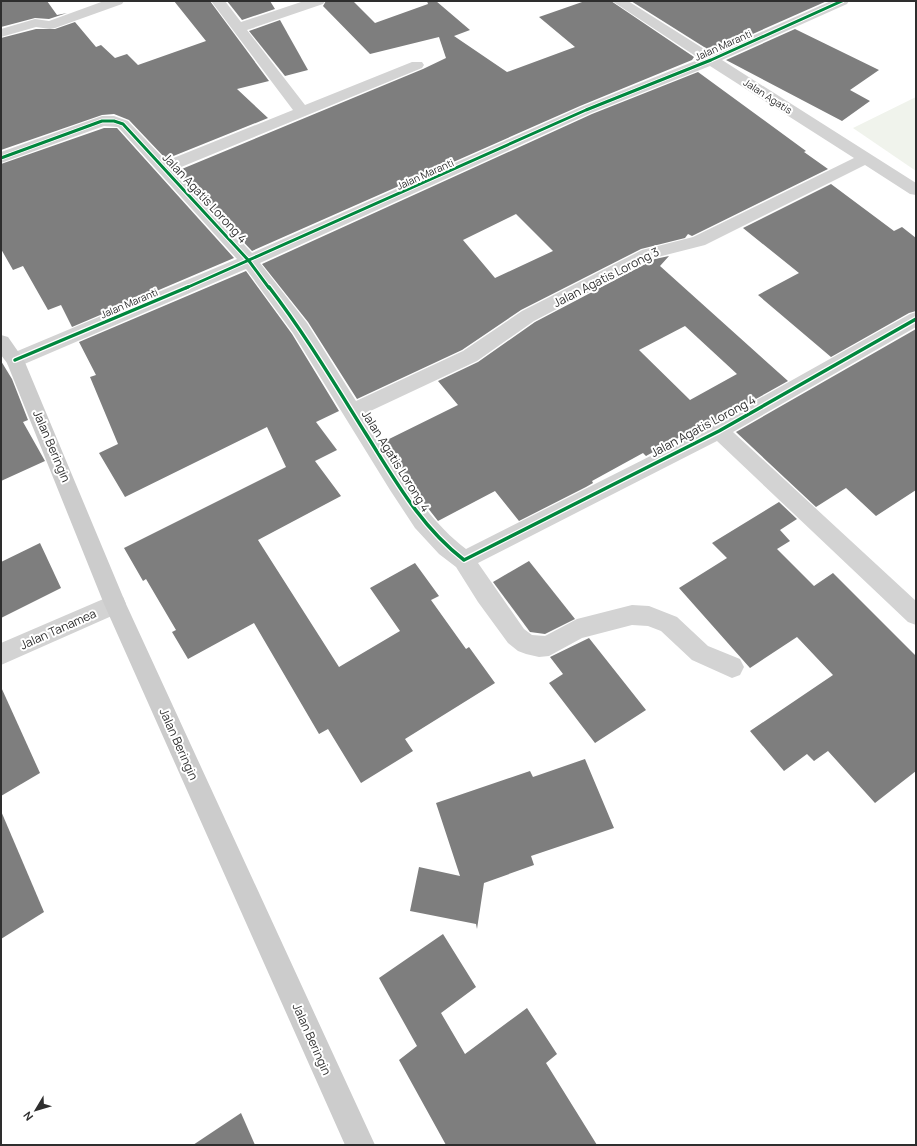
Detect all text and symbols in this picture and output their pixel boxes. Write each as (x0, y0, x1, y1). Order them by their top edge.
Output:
street label: Jalan Maranti (692, 26, 754, 64)
street label: Jalan Agatis (741, 75, 795, 117)
street label: Jalan Agatis Lorong 4 (159, 149, 251, 247)
street label: Jalan Maranti (394, 155, 456, 193)
street label: Jalan Agatis Lorong 3 (550, 243, 662, 311)
street label: Jalan Maranti (98, 285, 160, 321)
street label: Jalan Agatis Lorong 4 (647, 391, 759, 461)
street label: Jalan Beringin (29, 407, 75, 485)
street label: Jalan Agatis Lorong 4 (358, 407, 434, 515)
street label: Jalan Tanamea (17, 605, 99, 653)
street label: Jalan Beringin (156, 705, 202, 783)
street label: Jalan Beringin (289, 1000, 335, 1078)
north arrow (16, 1090, 56, 1130)
text: N (19, 1109, 36, 1124)

